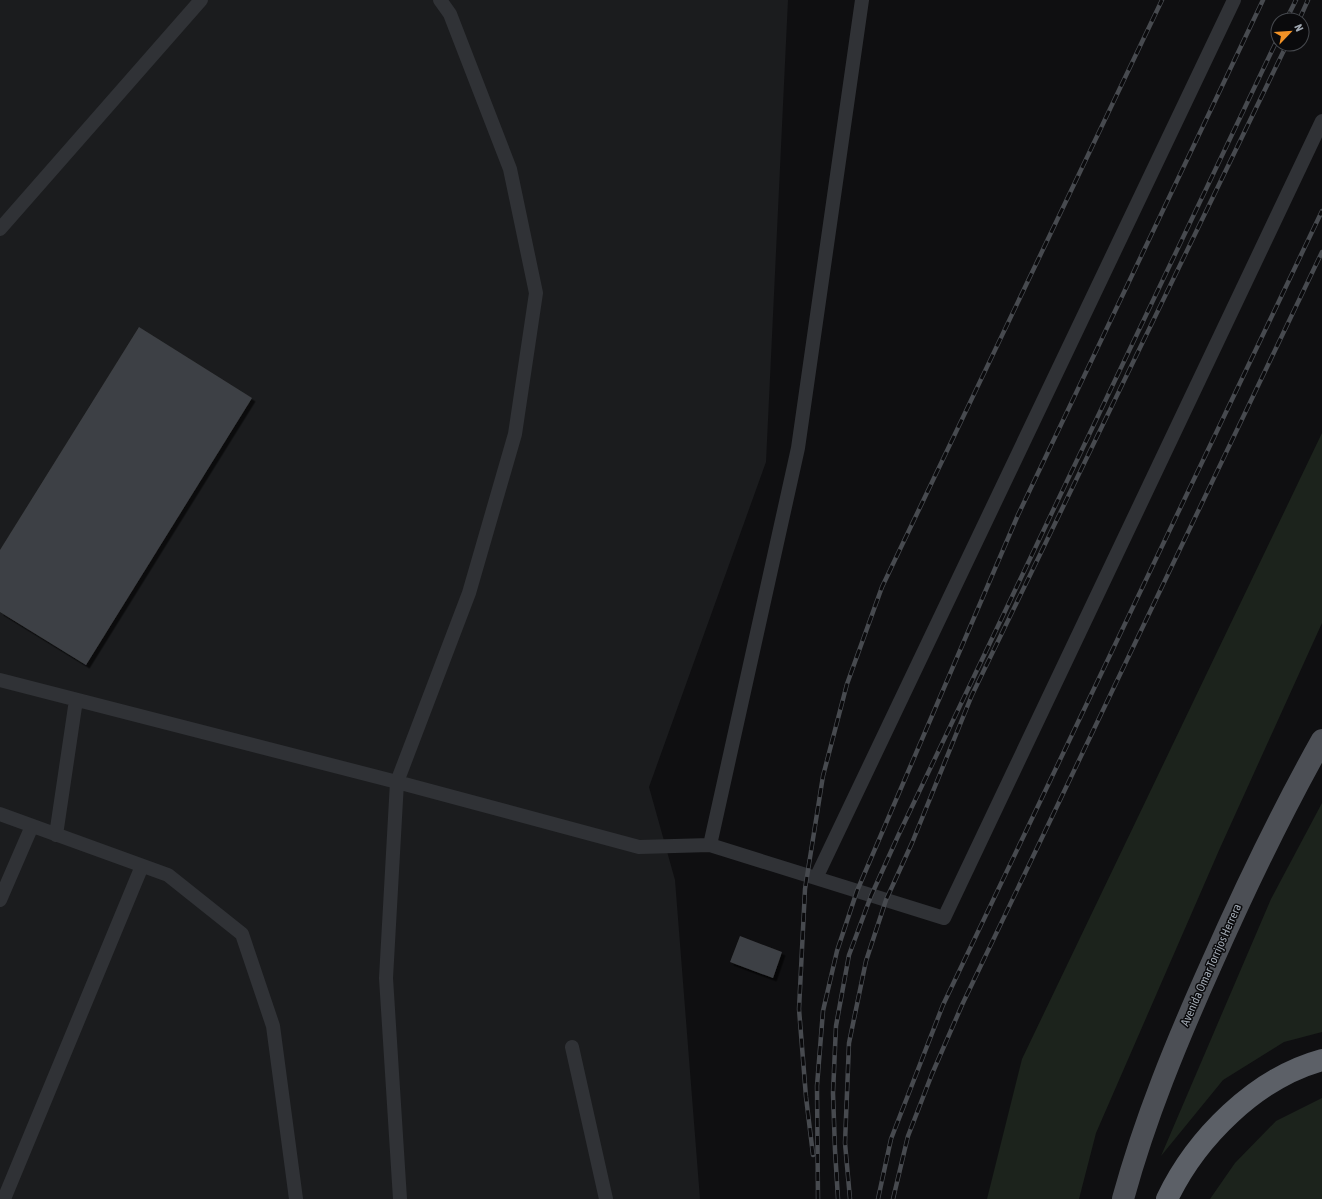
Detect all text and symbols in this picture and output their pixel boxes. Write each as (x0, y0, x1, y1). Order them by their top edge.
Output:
north arrow (1270, 12, 1310, 52)
text: N (1292, 22, 1306, 33)
street label: Avenida Omar Torrijos Herrera (1178, 902, 1244, 1028)

